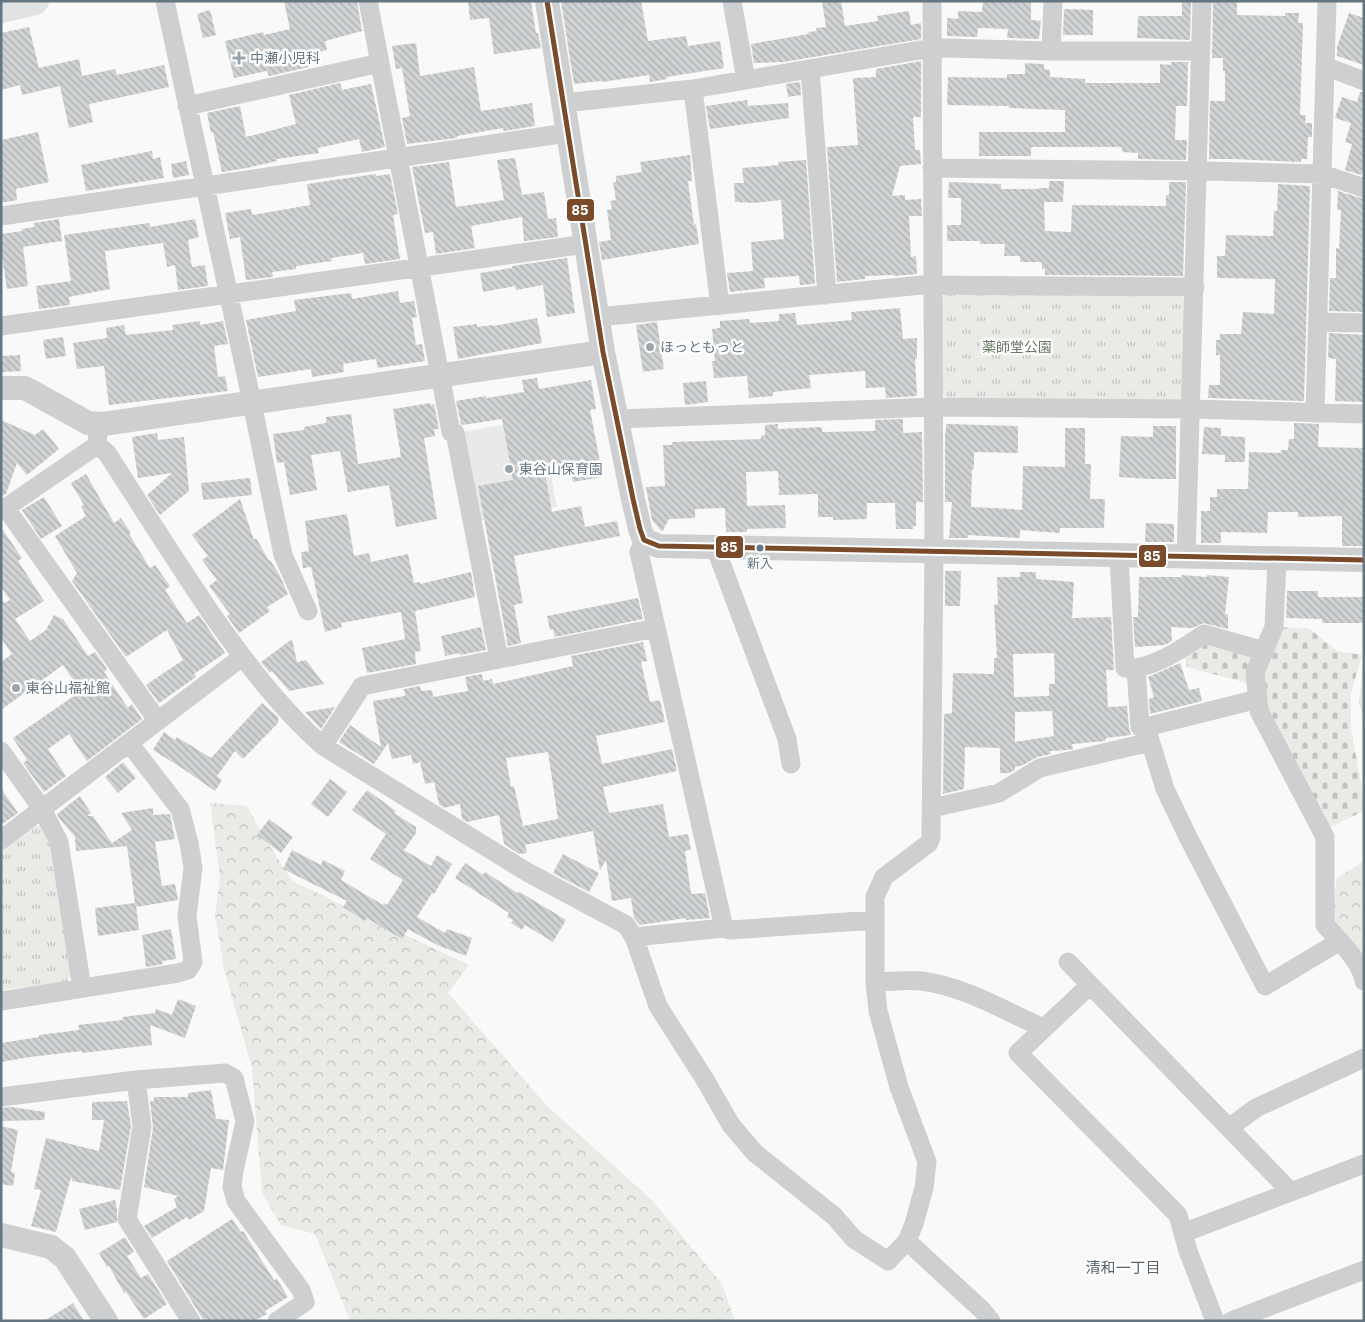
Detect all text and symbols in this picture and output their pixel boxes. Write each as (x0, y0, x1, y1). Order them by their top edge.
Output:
place label: 中瀬小児科 (250, 49, 320, 67)
marker: 中瀬小児科 (232, 51, 246, 65)
line badge: 85 (566, 198, 595, 222)
text: 85 (572, 201, 588, 219)
place label: ほっともっと (660, 338, 744, 356)
park label: 薬師堂公園 (982, 338, 1052, 356)
marker: ほっともっと (644, 341, 656, 353)
place label: 東谷山保育園 (519, 460, 603, 478)
marker: 東谷山保育園 (503, 463, 515, 475)
line badge: 85 (715, 535, 744, 559)
text: 85 (721, 538, 737, 556)
marker: 新入 (755, 543, 765, 553)
line badge: 85 (1138, 544, 1167, 568)
text: 85 (1144, 547, 1160, 565)
place label: 新入 (747, 555, 773, 572)
place label: 東谷山福祉館 (26, 679, 110, 697)
marker: 東谷山福祉館 (10, 682, 22, 694)
district label: 清和一丁目 (1085, 1258, 1161, 1277)

